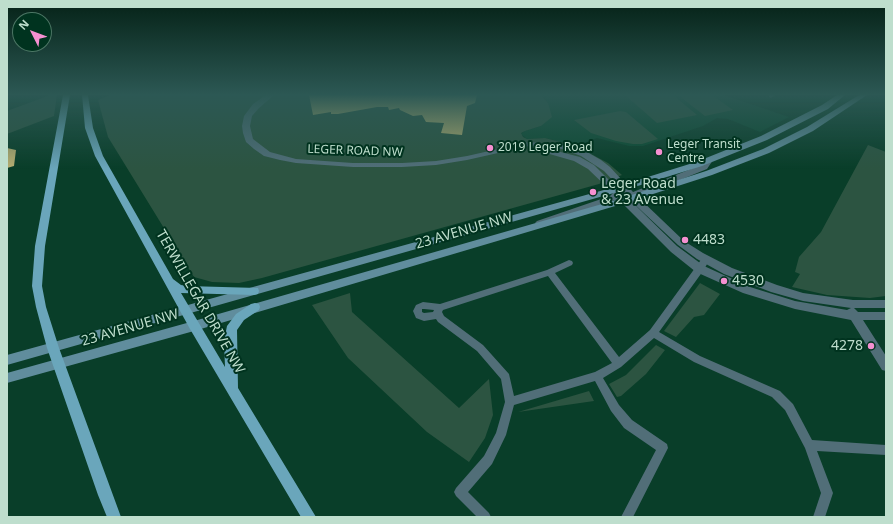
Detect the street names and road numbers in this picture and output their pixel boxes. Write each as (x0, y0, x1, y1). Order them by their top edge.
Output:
street label: LEGER ROAD NW (307, 142, 403, 160)
street label: 23 AVENUE NW (414, 209, 514, 253)
street label: TERWILLEGAR DRIVE NW (152, 227, 248, 377)
street label: 23 AVENUE NW (80, 306, 180, 350)

